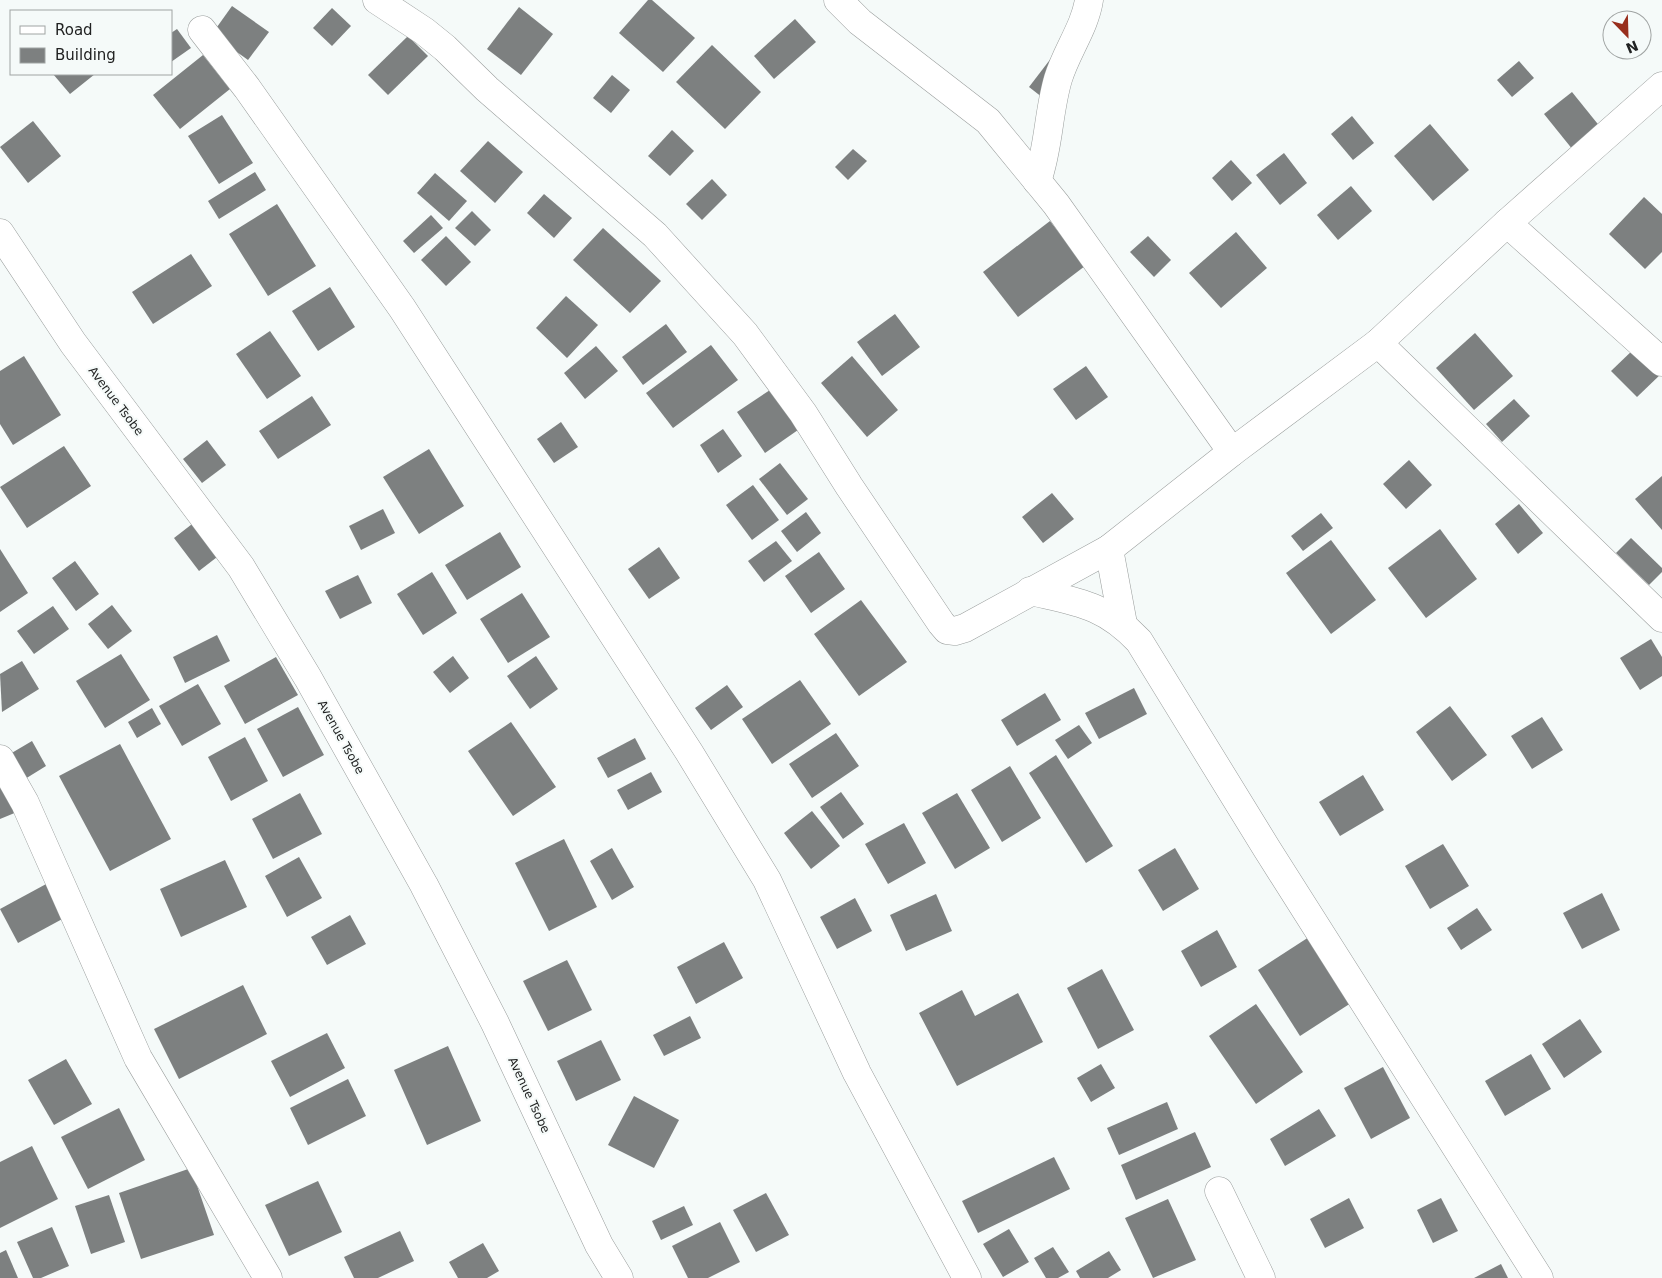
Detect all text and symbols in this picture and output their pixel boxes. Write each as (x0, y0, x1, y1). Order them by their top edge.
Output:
legend (10, 10, 172, 75)
north arrow (1602, 10, 1652, 60)
text: Road (55, 21, 93, 39)
text: N (1624, 37, 1641, 57)
text: Building (55, 46, 116, 64)
street label: Avenue Tsobe (86, 364, 146, 438)
street label: Avenue Tsobe (315, 698, 367, 776)
street label: Avenue Tsobe (505, 1055, 553, 1135)

